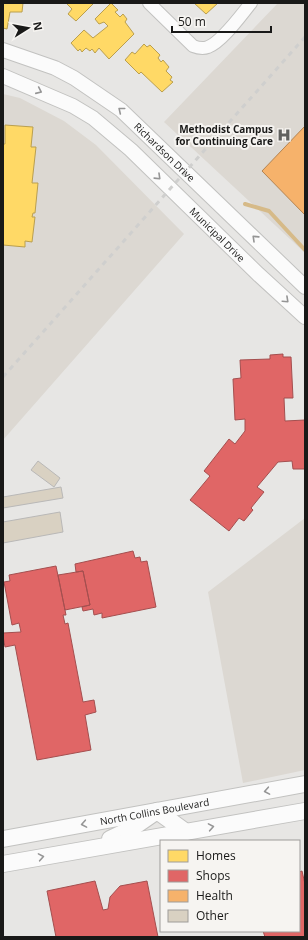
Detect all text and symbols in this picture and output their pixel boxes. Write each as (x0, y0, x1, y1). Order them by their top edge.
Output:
north arrow (8, 8, 48, 48)
scale bar (172, 8, 271, 34)
text: 50 m (178, 13, 206, 30)
text: N (30, 20, 47, 32)
one-way arrow (35, 86, 43, 94)
one-way arrow (118, 108, 125, 115)
street label: Richardson Drive (131, 119, 198, 185)
place label: Methodist Campus for Continuing Care (175, 122, 273, 148)
hospital icon: Methodist Campus for Continuing Care (276, 127, 292, 143)
one-way arrow (153, 172, 161, 180)
street label: Municipal Drive (187, 204, 249, 265)
one-way arrow (252, 236, 260, 243)
one-way arrow (282, 295, 289, 302)
one-way arrow (264, 786, 270, 794)
street label: North Collins Boulevard (99, 795, 210, 828)
one-way arrow (81, 820, 87, 828)
one-way arrow (208, 824, 214, 832)
legend (160, 840, 300, 932)
text: Homes (196, 847, 236, 864)
one-way arrow (38, 854, 45, 862)
text: Shops (196, 867, 231, 884)
text: Health (196, 887, 233, 904)
text: Other (196, 907, 229, 924)

